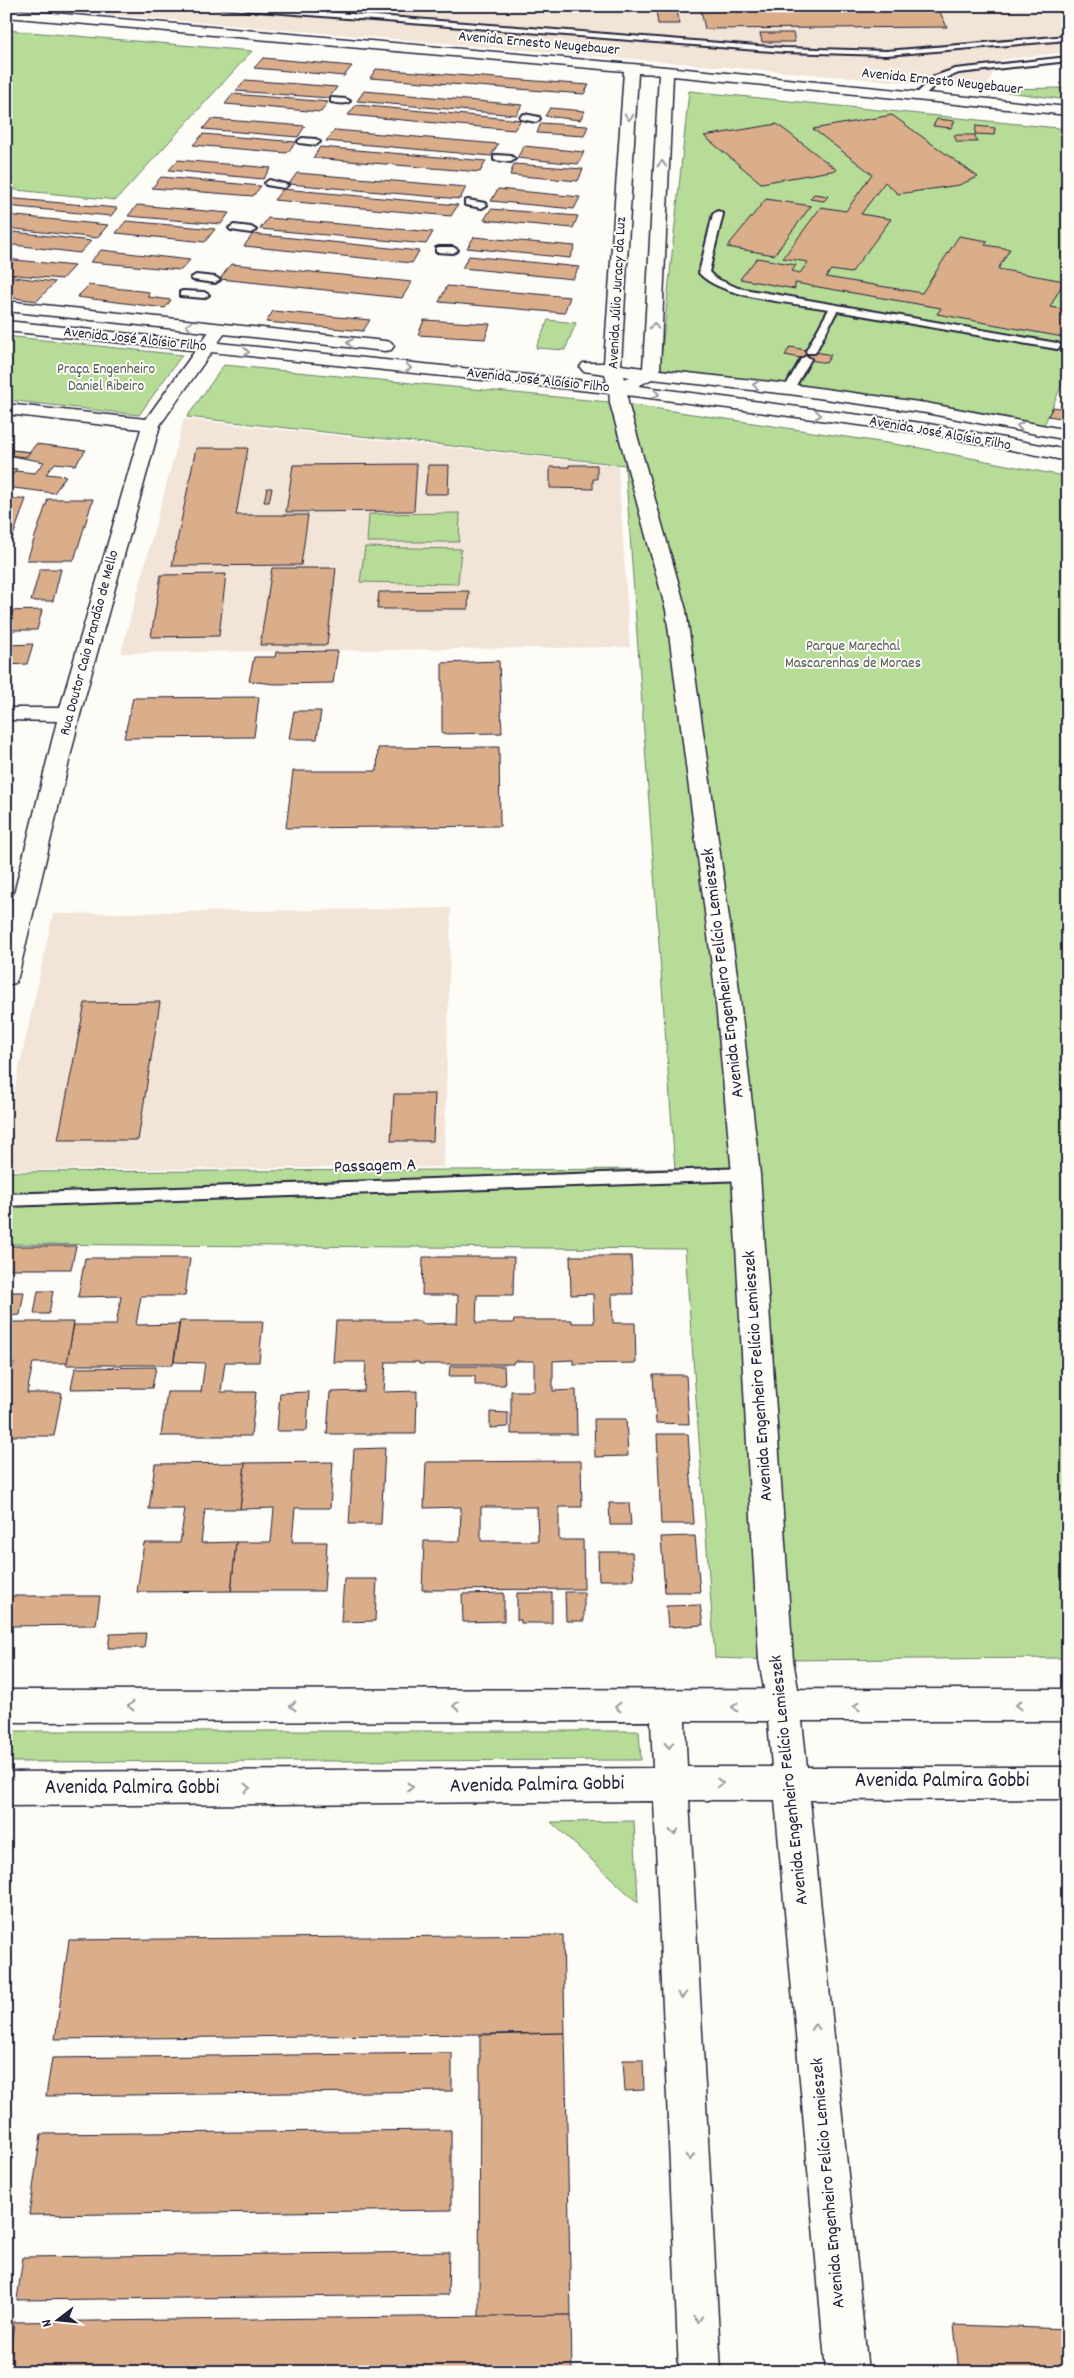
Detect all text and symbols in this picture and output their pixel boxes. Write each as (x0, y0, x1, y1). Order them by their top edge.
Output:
street label: Avenida Ernesto Neugebauer (457, 26, 621, 62)
street label: Avenida Ernesto Neugebauer (860, 63, 1024, 101)
one-way arrow (623, 113, 634, 121)
one-way arrow (656, 159, 667, 167)
street label: Avenida Júlio Juracy da Luz (603, 216, 633, 370)
one-way arrow (184, 321, 192, 332)
street label: Avenida José Aloísio Filho (62, 322, 208, 358)
one-way arrow (648, 322, 659, 330)
one-way arrow (346, 338, 354, 349)
one-way arrow (242, 346, 250, 357)
park label: Praça Engenheiro Daniel Ribeiro (57, 359, 155, 398)
one-way arrow (404, 362, 412, 373)
street label: Avenida José Aloísio Filho (465, 363, 611, 399)
one-way arrow (751, 380, 759, 391)
one-way arrow (653, 388, 661, 399)
one-way arrow (814, 409, 822, 420)
street label: Avenida José Aloísio Filho (867, 411, 1013, 457)
one-way arrow (1015, 421, 1024, 431)
street label: Rua Doutor Caio Brandão de Mello (55, 548, 125, 738)
park label: Parque Marechal Mascarenhas de Moraes (785, 636, 921, 675)
street label: Avenida Engenheiro Felício Lemieszek (696, 847, 752, 1099)
street label: Passagem A (333, 1153, 417, 1181)
street label: Avenida Engenheiro Felício Lemieszek (738, 1250, 780, 1502)
street label: Avenida Engenheiro Felício Lemieszek (764, 1654, 816, 1906)
one-way arrow (1015, 1700, 1022, 1710)
one-way arrow (127, 1701, 134, 1711)
one-way arrow (289, 1701, 297, 1711)
one-way arrow (452, 1701, 460, 1711)
one-way arrow (852, 1701, 860, 1711)
one-way arrow (614, 1702, 622, 1712)
one-way arrow (731, 1702, 738, 1712)
one-way arrow (664, 1742, 675, 1750)
street label: Avenida Palmira Gobbi (855, 1767, 1029, 1797)
street label: Avenida Palmira Gobbi (449, 1769, 625, 1803)
street label: Avenida Palmira Gobbi (45, 1774, 219, 1804)
one-way arrow (716, 1778, 724, 1788)
one-way arrow (406, 1782, 414, 1792)
one-way arrow (244, 1783, 252, 1793)
one-way arrow (668, 1829, 679, 1837)
one-way arrow (676, 1991, 687, 1999)
one-way arrow (809, 2023, 820, 2031)
street label: Avenida Engenheiro Felício Lemieszek (806, 2057, 852, 2309)
one-way arrow (684, 2153, 695, 2161)
north arrow (32, 2296, 82, 2346)
one-way arrow (692, 2316, 703, 2324)
text: N (37, 2317, 58, 2329)

